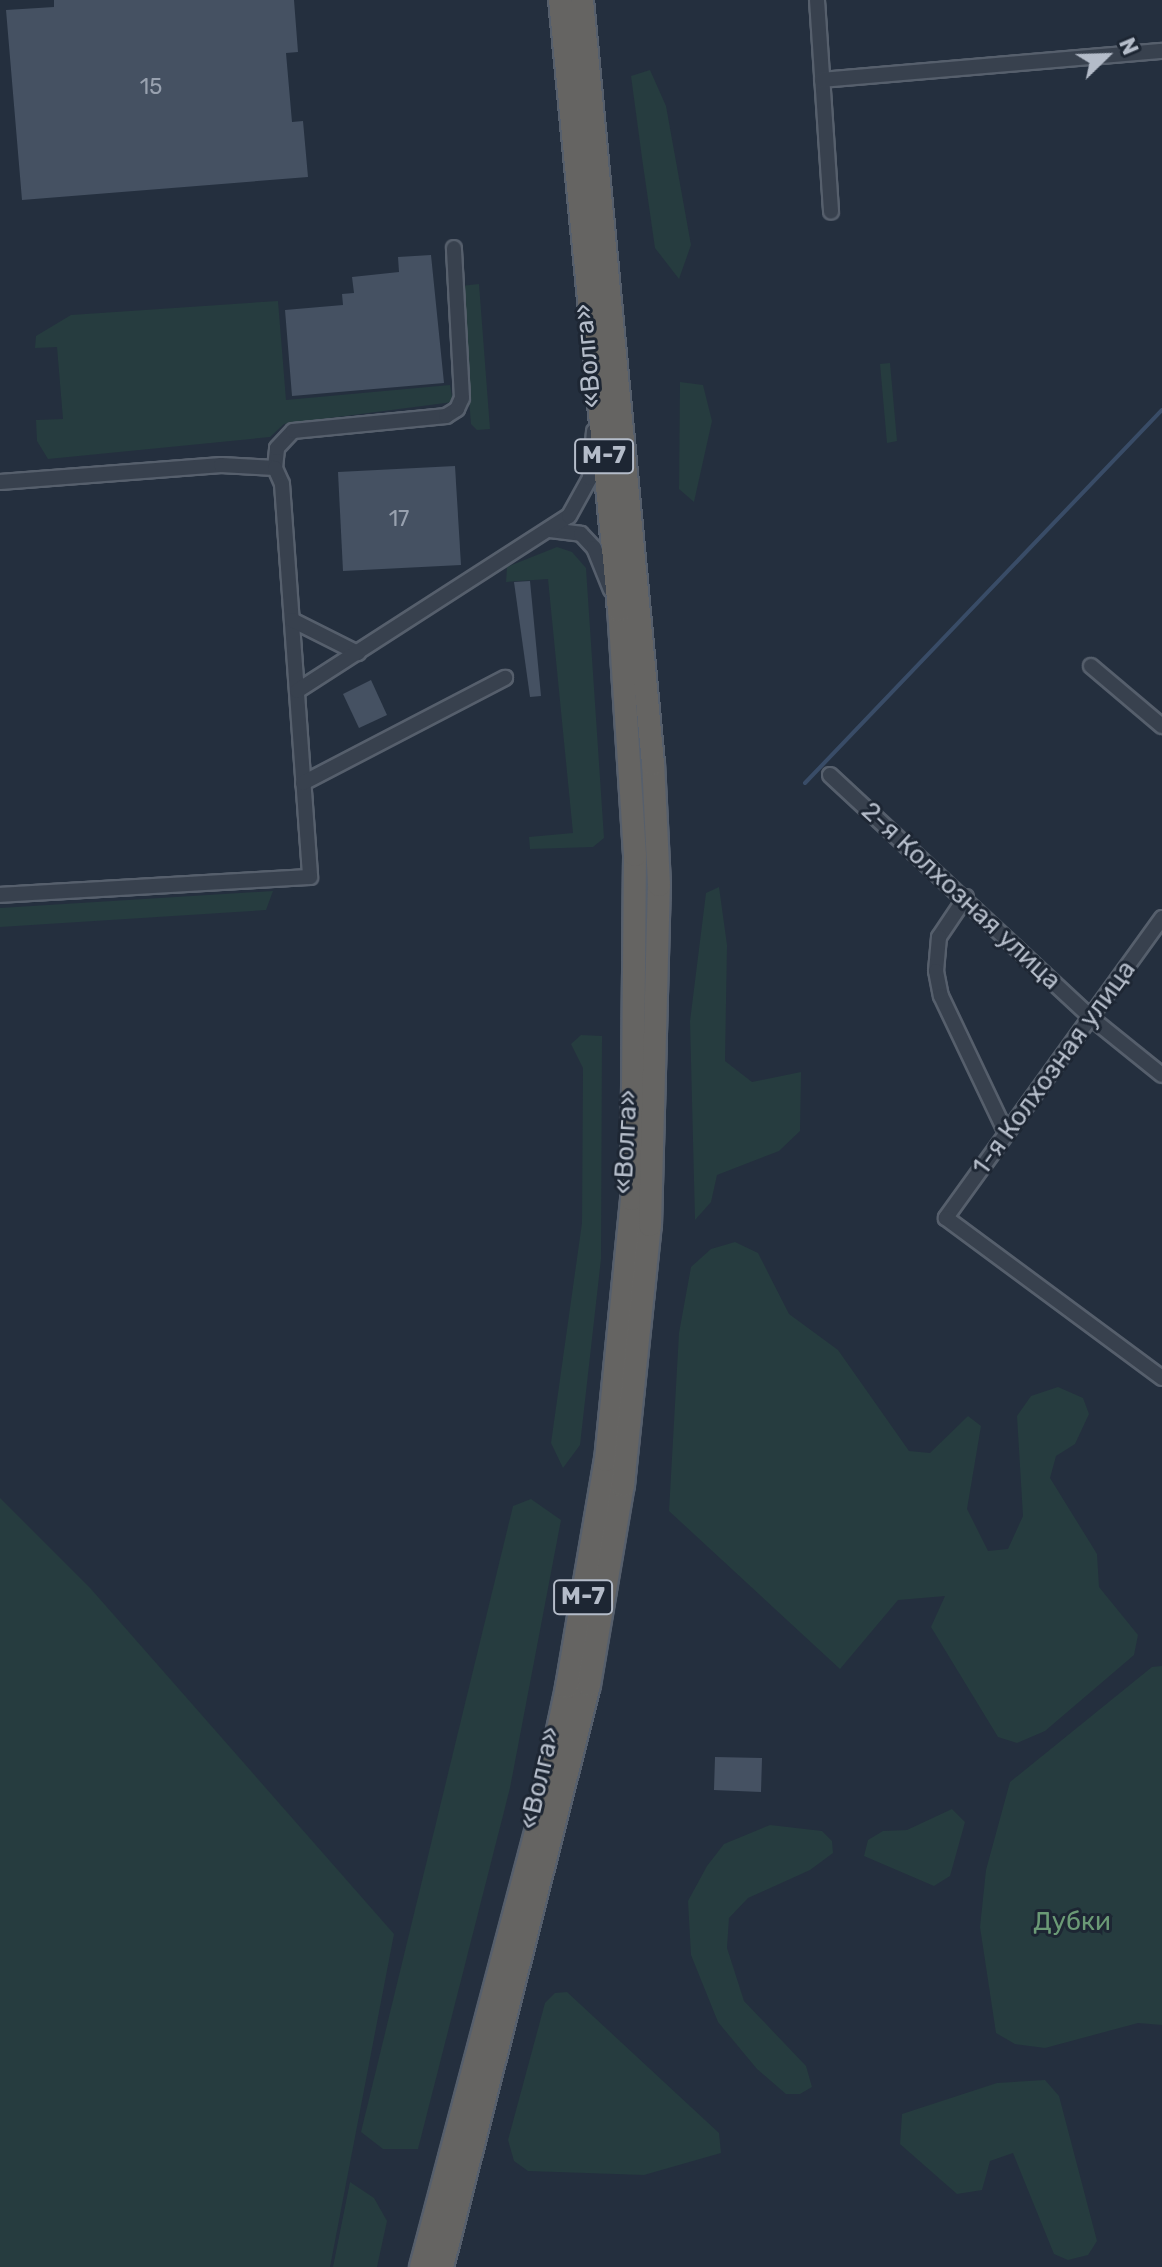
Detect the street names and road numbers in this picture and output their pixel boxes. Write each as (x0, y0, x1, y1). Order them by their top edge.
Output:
street label: «Волга» (568, 303, 608, 409)
road number: М-7 (574, 436, 634, 476)
street label: 2-я Колхозная улица (855, 796, 1067, 996)
street label: 1-я Колхозная улица (966, 955, 1142, 1181)
street label: «Волга» (608, 1089, 644, 1195)
road number: М-7 (553, 1577, 613, 1617)
street label: «Волга» (513, 1724, 567, 1832)

